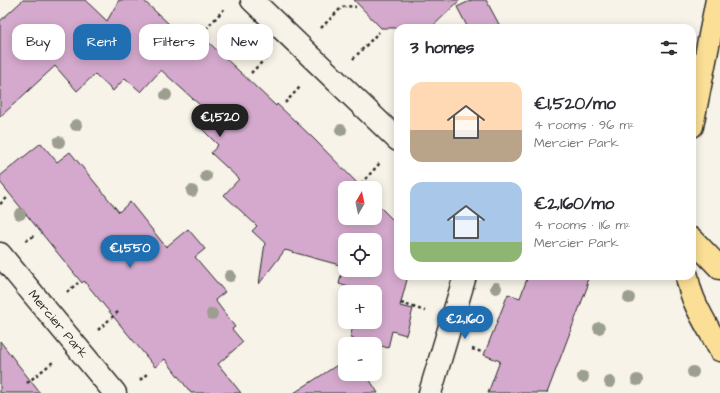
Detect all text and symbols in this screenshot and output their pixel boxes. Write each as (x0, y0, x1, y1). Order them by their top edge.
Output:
chip: Buy (12, 24, 65, 60)
chip: Rent (73, 24, 131, 60)
chip: Filters (139, 24, 209, 60)
chip: New (217, 24, 273, 60)
text: 3 homes (410, 36, 474, 60)
icon: filters (658, 37, 680, 59)
text: €1,520/mo (534, 92, 616, 116)
icon: home (442, 98, 490, 146)
pin: €1,520 (187, 104, 253, 138)
text: €1,520 (200, 108, 240, 126)
text: 4 rooms · 96 m² (534, 116, 634, 134)
text: Mercier Park (534, 134, 619, 152)
north arrow (338, 181, 382, 225)
map controls (338, 181, 382, 381)
text: €2,160/mo (534, 192, 614, 216)
icon: home (442, 198, 490, 246)
text: 4 rooms · 116 m² (534, 216, 630, 234)
button: locate (338, 233, 382, 277)
text: Mercier Park (534, 234, 619, 252)
pin: €1,550 (97, 235, 163, 269)
text: €1,550 (110, 239, 150, 257)
button: + (338, 285, 382, 329)
street label: Mercier Park (24, 286, 92, 362)
pin: €2,160 (432, 306, 498, 340)
text: €2,160 (446, 310, 484, 328)
button: − (338, 337, 382, 381)

